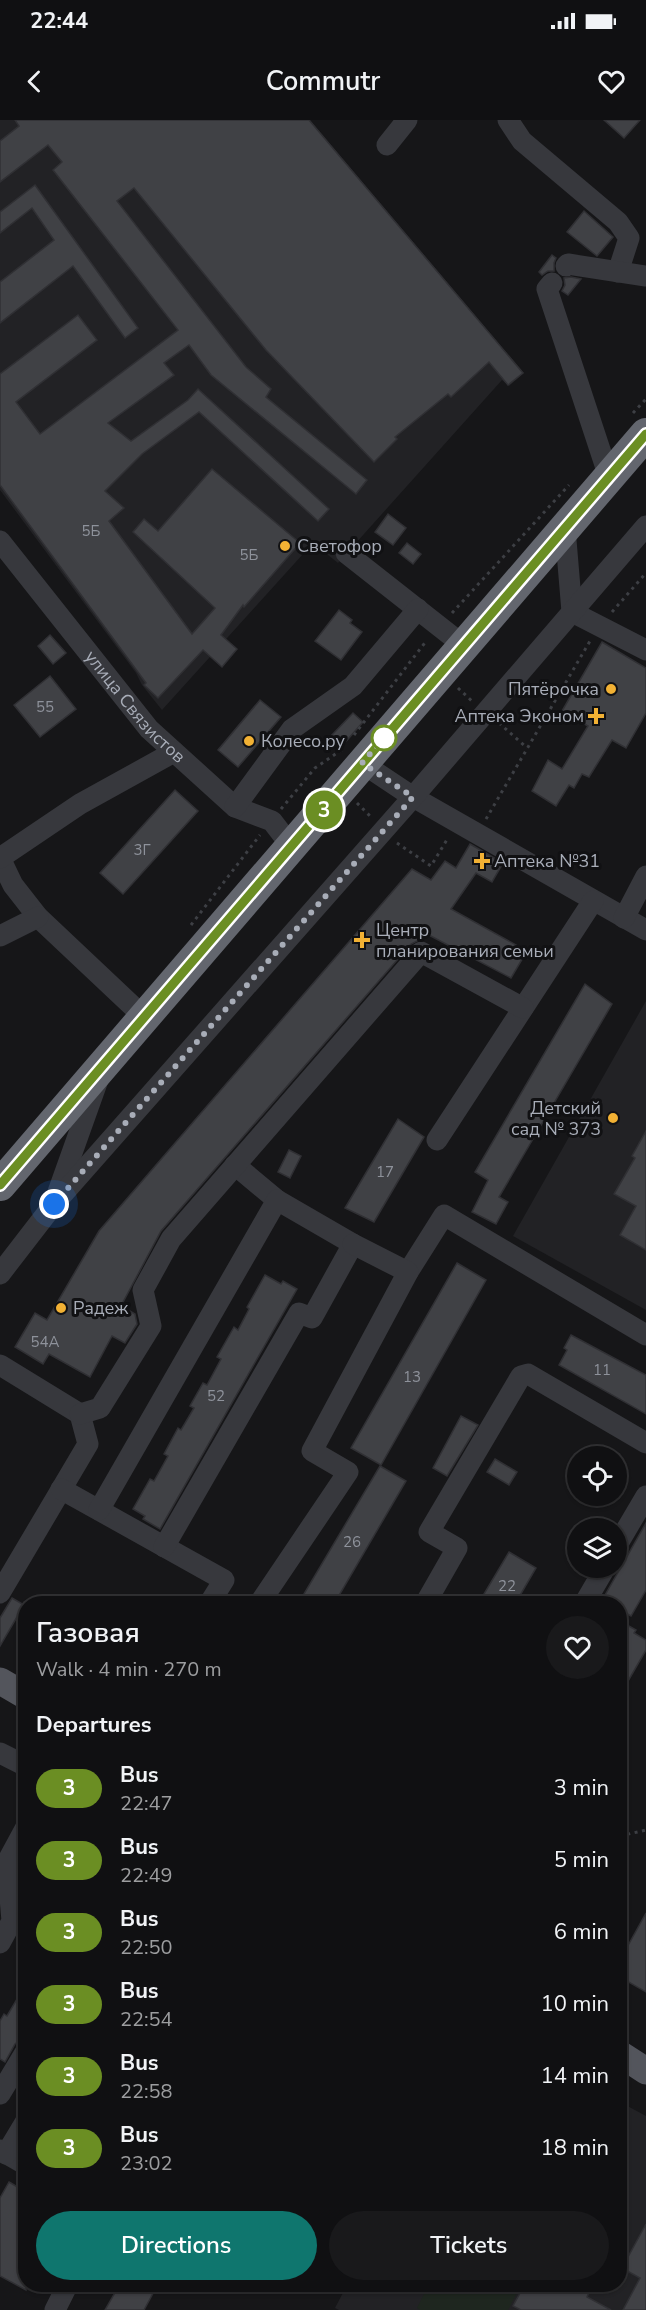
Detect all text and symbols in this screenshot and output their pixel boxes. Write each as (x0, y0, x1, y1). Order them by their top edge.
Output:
text: 22:44 (30, 6, 88, 36)
text: Commutr (266, 63, 380, 100)
icon: back (18, 65, 51, 98)
icon: heart (595, 65, 628, 98)
house number: 5Б (82, 521, 101, 541)
place label: Светофор (297, 534, 382, 558)
marker: Светофор (278, 539, 292, 553)
house number: 5Б (240, 545, 259, 565)
street label: улица Связистов (79, 645, 191, 768)
place label: Пятёрочка (508, 677, 599, 701)
marker: Пятёрочка (604, 682, 618, 696)
house number: 55 (36, 697, 54, 717)
place label: Аптека Эконом (454, 704, 584, 728)
marker: Аптека Эконом (589, 709, 603, 723)
unlabelled marker (371, 725, 397, 751)
place label: Колесо.ру (261, 729, 346, 753)
marker: Колесо.ру (242, 734, 256, 748)
line badge: 3 (304, 790, 344, 830)
text: 3 (318, 796, 330, 824)
house number: 3Г (133, 840, 151, 860)
place label: Аптека №31 (494, 849, 600, 873)
marker: Аптека №31 (475, 854, 489, 868)
place label: Центр планирования семьи (376, 918, 554, 963)
marker: Центр планирования семьи (353, 931, 371, 949)
place label: Детский сад № 373 (511, 1096, 601, 1141)
marker: Детский сад № 373 (606, 1111, 620, 1125)
house number: 17 (376, 1162, 394, 1182)
your location (39, 1189, 69, 1219)
place label: Радеж (73, 1296, 129, 1320)
marker: Радеж (54, 1301, 68, 1315)
house number: 54А (31, 1332, 60, 1352)
house number: 11 (593, 1360, 611, 1380)
house number: 13 (403, 1367, 421, 1387)
house number: 52 (207, 1386, 225, 1406)
map controls (567, 1446, 627, 1578)
button: locate (567, 1446, 627, 1506)
button: layers (567, 1518, 627, 1578)
house number: 26 (343, 1532, 361, 1552)
house number: 22 (498, 1576, 516, 1596)
text: Газовая (36, 1614, 140, 1652)
button: heart (546, 1616, 609, 1679)
text: Walk · 4 min · 270 m (36, 1656, 222, 1683)
text: Departures (36, 1710, 151, 1740)
text: Bus (120, 1760, 159, 1790)
text: 3 min (554, 1773, 609, 1803)
text: 3 (63, 1774, 75, 1802)
text: 22:47 (120, 1790, 173, 1817)
text: Bus (120, 1832, 159, 1862)
text: 5 min (554, 1845, 609, 1875)
text: 3 (63, 1846, 75, 1874)
text: 22:49 (120, 1862, 173, 1889)
text: Bus (120, 1904, 159, 1934)
text: 6 min (554, 1917, 609, 1947)
text: 3 (63, 1918, 75, 1946)
text: 22:50 (120, 1934, 173, 1961)
text: Bus (120, 1976, 159, 2006)
text: 10 min (541, 1989, 609, 2019)
text: 3 (63, 1990, 75, 2018)
text: 22:54 (120, 2006, 173, 2033)
text: Bus (120, 2048, 159, 2078)
text: 14 min (541, 2061, 609, 2091)
text: 3 (63, 2062, 75, 2090)
text: 22:58 (120, 2078, 173, 2105)
text: Bus (120, 2120, 159, 2150)
text: 18 min (541, 2133, 609, 2163)
text: 3 (63, 2134, 75, 2162)
text: 23:02 (120, 2150, 173, 2177)
button: Directions (36, 2211, 317, 2280)
button: Tickets (329, 2211, 609, 2280)

